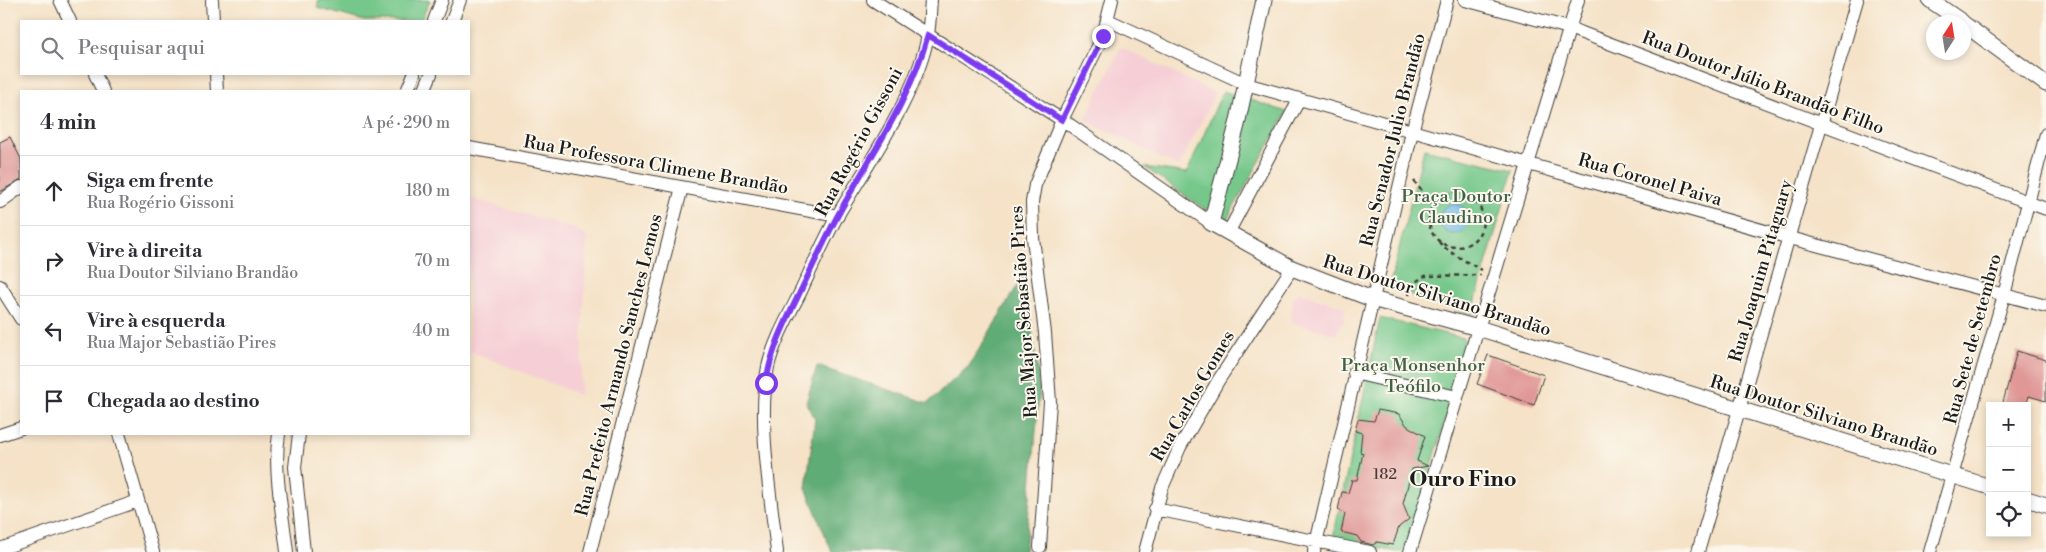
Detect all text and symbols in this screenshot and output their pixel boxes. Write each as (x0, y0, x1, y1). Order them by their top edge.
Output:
north arrow (1926, 15, 1971, 60)
search box (20, 20, 470, 75)
route end (1092, 25, 1115, 48)
street label: Rua Doutor Júlio Brandão Filho (1639, 26, 1887, 140)
street label: Rua Senador Julio Brandão (1355, 31, 1431, 249)
icon: search (38, 34, 66, 62)
text: Pesquisar aqui (78, 36, 205, 60)
street label: Rua Rogério Gissoni (810, 63, 908, 221)
text: 4 min (40, 110, 96, 136)
text: A pé · 290 m (362, 113, 450, 133)
street label: Rua Professora Climene Brandão (522, 130, 790, 200)
street label: Rua Coronel Paiva (1575, 148, 1726, 212)
text: Siga em frente (87, 169, 214, 193)
icon: ahead (40, 177, 68, 205)
street label: Rua Joaquim Pitaguary (1724, 177, 1798, 365)
text: 180 m (406, 181, 450, 201)
park label: Praça Doutor Claudino (1401, 185, 1511, 229)
text: Rua Rogério Gissoni (87, 193, 234, 213)
street label: Rua Major Sebastião Pires (1005, 205, 1043, 419)
street label: Rua Prefeito Armando Sanches Lemos (570, 211, 668, 519)
text: Vire à direita (87, 239, 202, 263)
icon: right (40, 247, 68, 275)
street label: Rua Doutor Silviano Brandão (1320, 250, 1554, 342)
text: 70 m (414, 251, 450, 271)
street label: Rua Sete de Setembro (1939, 251, 2007, 427)
text: Rua Doutor Silviano Brandão (87, 263, 298, 283)
text: Vire à esquerda (87, 309, 226, 333)
icon: left (40, 317, 68, 345)
text: 40 m (413, 321, 450, 341)
street label: Rua Carlos Gomes (1146, 326, 1240, 466)
text: Rua Major Sebastião Pires (87, 333, 276, 353)
park label: Praça Monsenhor Teófilo (1341, 354, 1485, 398)
street label: Rua Doutor Silviano Brandão (1707, 370, 1941, 462)
route start (755, 372, 778, 395)
icon: arrive (40, 387, 68, 415)
text: Chegada ao destino (87, 389, 260, 413)
map controls (1986, 402, 2031, 537)
button: + (1986, 402, 2031, 447)
button: − (1986, 447, 2031, 492)
house number: 182 (1373, 465, 1397, 484)
district label: Ouro Fino (1409, 466, 1517, 493)
button: locate (1986, 492, 2031, 537)

